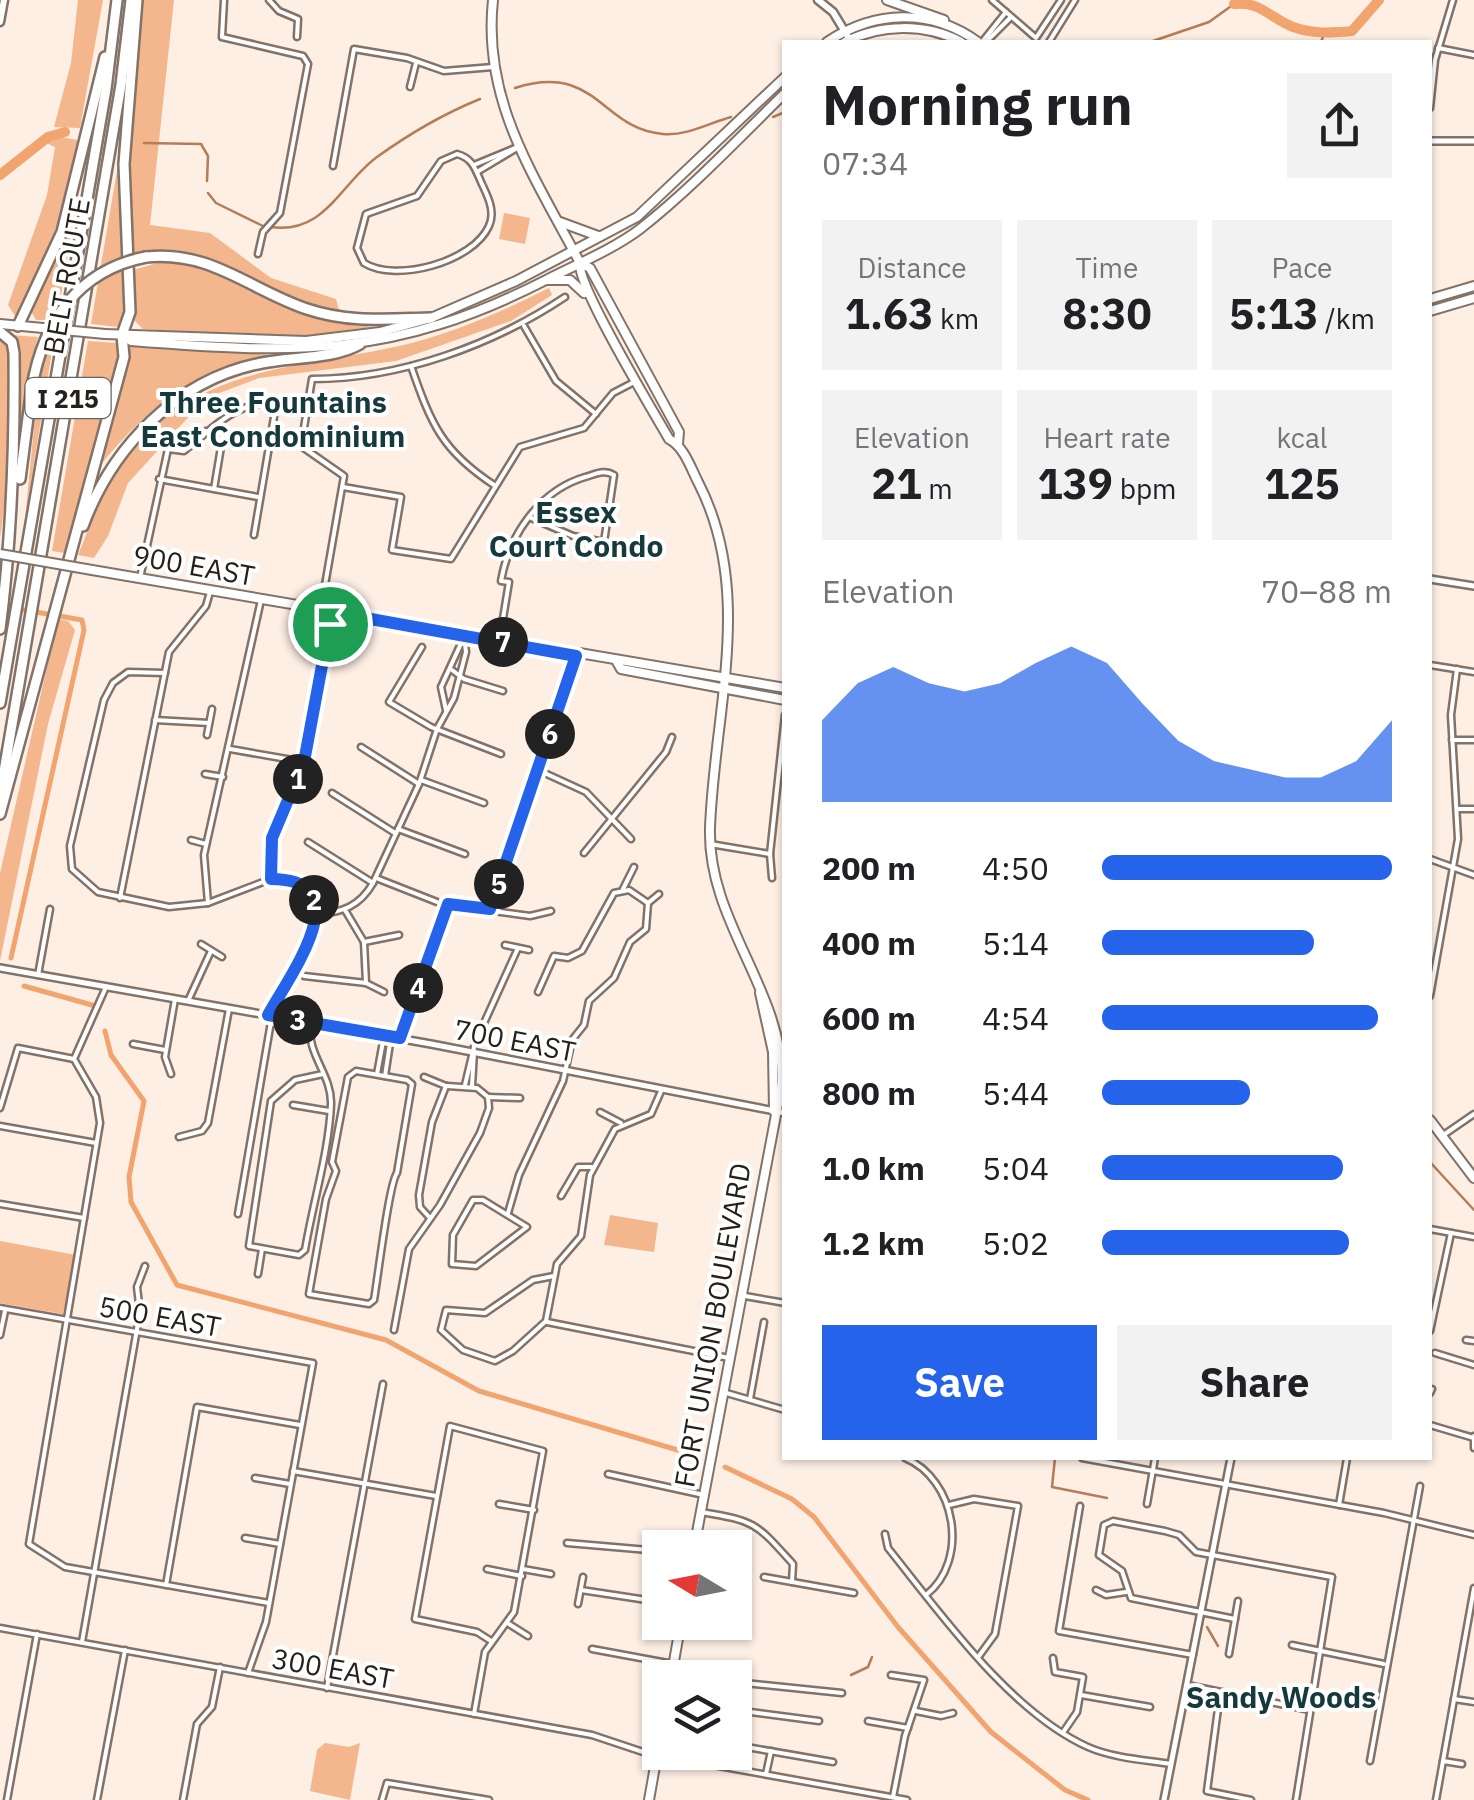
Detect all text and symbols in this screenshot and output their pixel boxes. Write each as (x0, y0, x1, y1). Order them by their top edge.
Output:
text: Morning run (822, 69, 1133, 140)
button: share (1287, 73, 1392, 178)
text: 07:34 (822, 142, 908, 184)
street label: BELT ROUTE (34, 195, 98, 357)
text: Distance (857, 249, 967, 286)
text: Time (1076, 249, 1138, 286)
text: Pace (1272, 249, 1332, 286)
text: 1.63 (845, 286, 933, 341)
text: 8:30 (1062, 286, 1152, 341)
text: 5:13 (1229, 286, 1318, 341)
text: km (933, 300, 979, 337)
text: /km (1318, 300, 1375, 337)
road number: I 215 (26, 378, 110, 418)
district label: Three Fountains East Condominium (141, 382, 405, 455)
text: Elevation (854, 419, 970, 456)
text: Heart rate (1043, 419, 1171, 456)
text: kcal (1277, 419, 1327, 456)
text: 21 (871, 456, 922, 511)
text: 139 (1037, 456, 1113, 511)
text: 125 (1264, 456, 1340, 511)
text: m (922, 470, 953, 507)
text: bpm (1113, 470, 1177, 507)
district label: Essex Court Condo (489, 492, 663, 565)
street label: 900 EAST (130, 536, 258, 594)
text: Elevation (822, 570, 955, 612)
text: 70–88 m (1261, 570, 1392, 612)
pin (288, 582, 373, 667)
icon: arrive (303, 597, 358, 652)
pin: 7 (478, 617, 528, 667)
text: 7 (495, 623, 511, 660)
pin: 6 (525, 709, 575, 759)
text: 6 (542, 715, 558, 752)
pin: 1 (273, 754, 323, 804)
text: 1 (290, 760, 306, 797)
text: 200 m (822, 847, 916, 889)
text: 4:50 (982, 847, 1049, 889)
pin: 5 (474, 859, 524, 909)
text: 5 (491, 865, 507, 902)
pin: 2 (289, 875, 339, 925)
text: 2 (306, 881, 322, 918)
text: 400 m (822, 922, 916, 964)
text: 5:14 (982, 922, 1049, 964)
pin: 4 (393, 963, 443, 1013)
text: 4 (410, 969, 426, 1006)
pin: 3 (273, 995, 323, 1045)
text: 600 m (822, 997, 916, 1039)
text: 4:54 (982, 997, 1049, 1039)
text: 3 (290, 1001, 306, 1038)
street label: 700 EAST (451, 1010, 579, 1070)
text: 800 m (822, 1072, 916, 1114)
text: 5:44 (982, 1072, 1049, 1114)
text: 1.0 km (822, 1147, 925, 1189)
text: 5:04 (982, 1147, 1049, 1189)
street label: FORT UNION BOULEVARD (665, 1160, 759, 1490)
text: 1.2 km (822, 1222, 925, 1264)
text: 5:02 (982, 1222, 1049, 1264)
street label: 500 EAST (96, 1287, 224, 1345)
button: Save (822, 1325, 1097, 1440)
button: Share (1117, 1325, 1392, 1440)
north arrow (642, 1530, 752, 1640)
map controls (642, 1530, 752, 1770)
street label: 300 EAST (269, 1639, 397, 1697)
button: layers (642, 1660, 752, 1770)
district label: Sandy Woods (1186, 1677, 1376, 1716)

